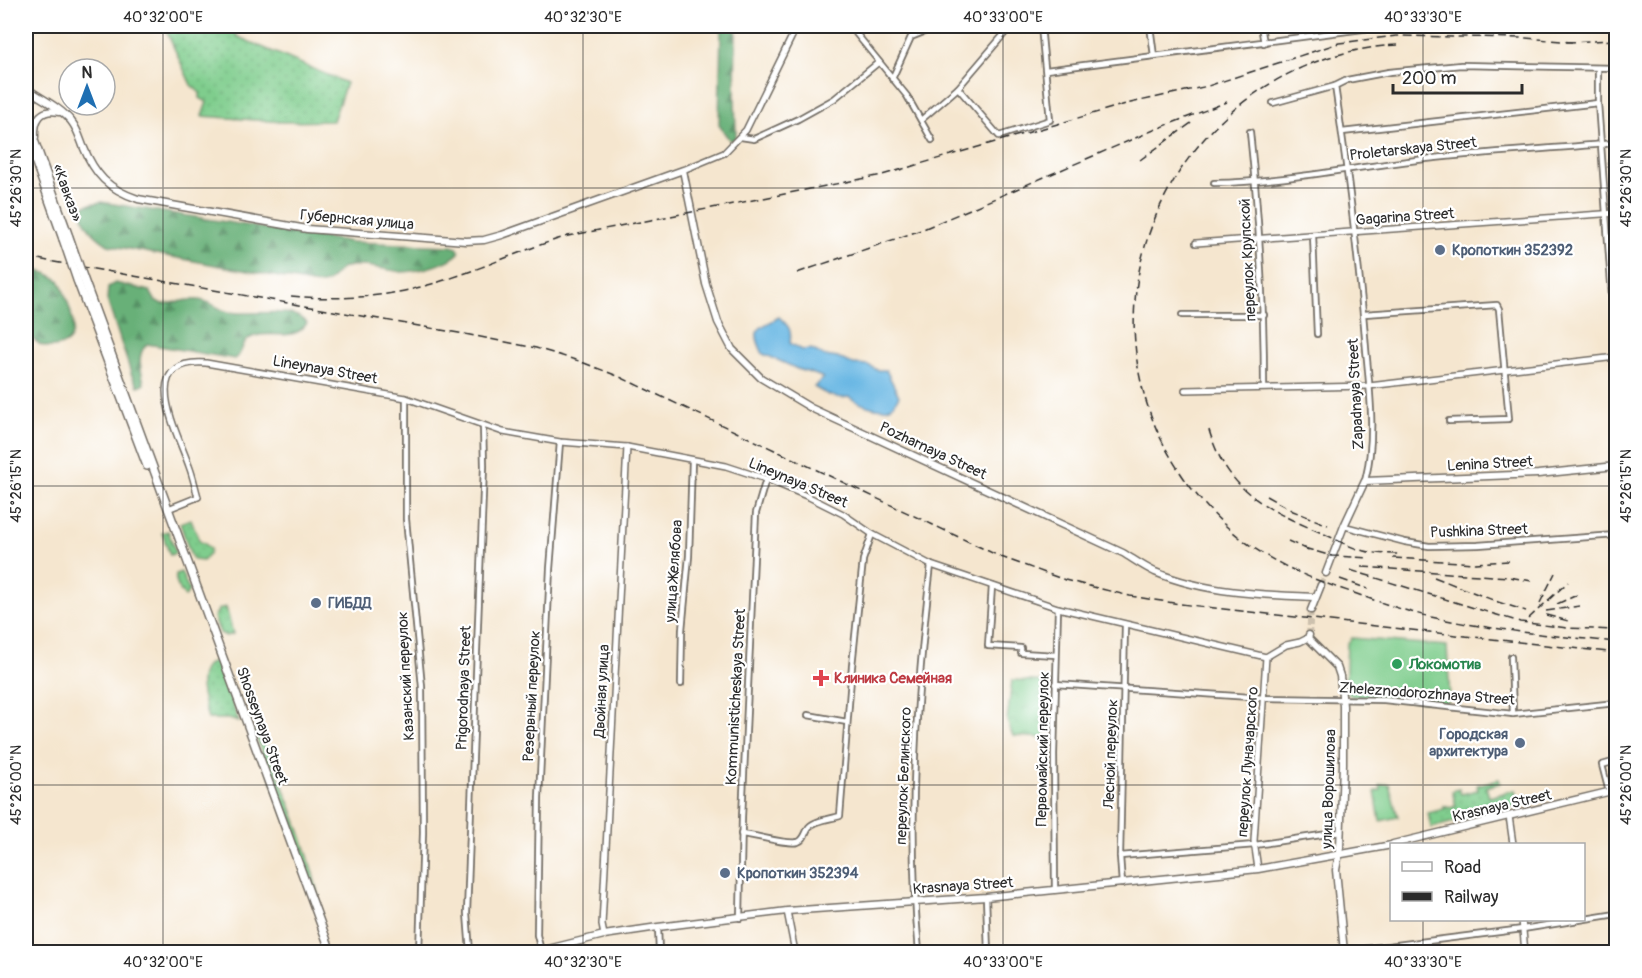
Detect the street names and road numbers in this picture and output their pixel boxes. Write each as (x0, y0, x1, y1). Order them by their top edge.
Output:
street label: Proletarskaya Street (1349, 133, 1478, 165)
street label: «Кавказ» (48, 162, 86, 225)
street label: переулок Крупской (1235, 198, 1261, 322)
street label: Gagarina Street (1355, 204, 1456, 230)
street label: Губернская улица (299, 206, 415, 234)
street label: Zapadnaya Street (1344, 337, 1368, 450)
street label: Lineynaya Street (271, 351, 380, 389)
street label: Pozharnaya Street (876, 418, 991, 485)
street label: Lenina Street (1447, 452, 1534, 476)
street label: Lineynaya Street (745, 454, 851, 513)
street label: улица Желябова (661, 519, 687, 624)
street label: Pushkina Street (1430, 520, 1529, 542)
street label: Kommunisticheskaya Street (722, 607, 750, 786)
street label: Казанский переулок (393, 611, 419, 741)
street label: Prigorodnaya Street (452, 624, 476, 751)
street label: Резервный переулок (519, 630, 545, 762)
street label: Двойная улица (590, 644, 614, 739)
street label: Shosseynaya Street (232, 665, 292, 788)
street label: Первомайский переулок (1032, 671, 1054, 827)
street label: Zheleznodorozhnaya Street (1338, 678, 1516, 710)
street label: переулок Луначарского (1233, 686, 1263, 838)
street label: Лесной переулок (1100, 699, 1122, 810)
street label: переулок Белинского (892, 707, 916, 845)
street label: улица Ворошилова (1317, 729, 1341, 850)
street label: Krasnaya Street (1451, 785, 1554, 827)
street label: Krasnaya Street (912, 873, 1015, 899)

